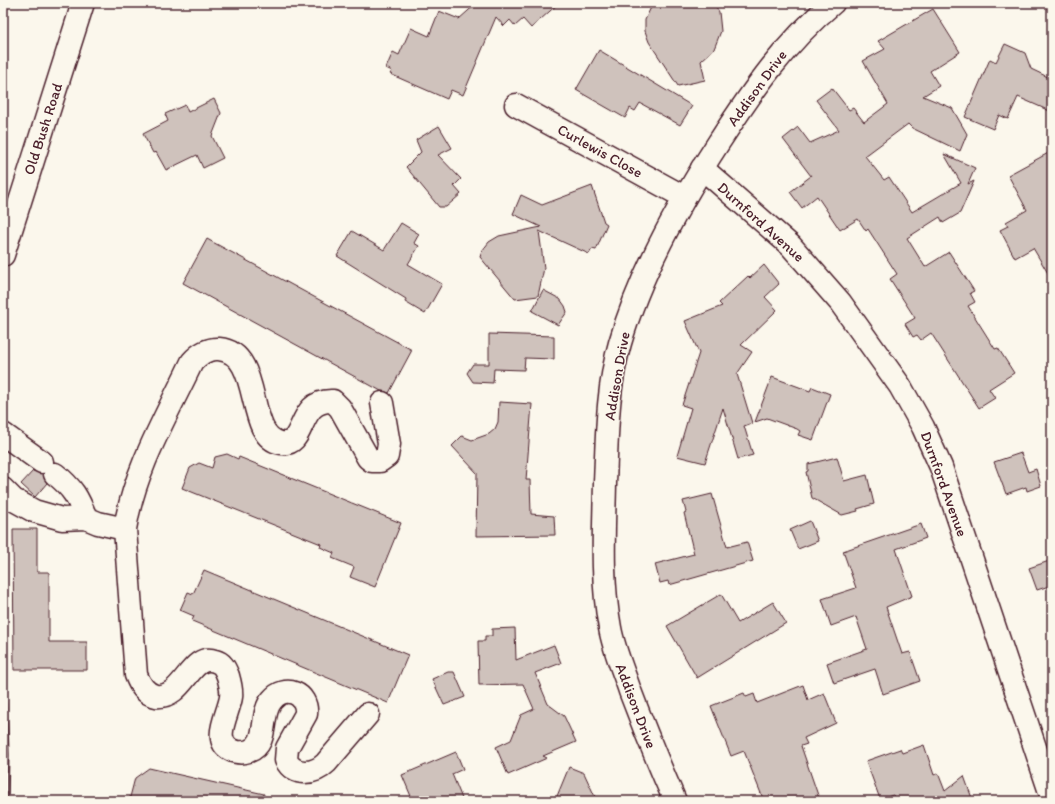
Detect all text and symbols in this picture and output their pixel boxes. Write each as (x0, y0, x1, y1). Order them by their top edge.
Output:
street label: Addison Drive (723, 47, 791, 129)
street label: Old Bush Road (20, 81, 66, 177)
street label: Curlewis Close (554, 120, 646, 182)
street label: Durnford Avenue (714, 178, 808, 266)
street label: Addison Drive (600, 330, 634, 422)
street label: Durnford Avenue (917, 429, 971, 539)
street label: Addison Drive (612, 661, 660, 751)

